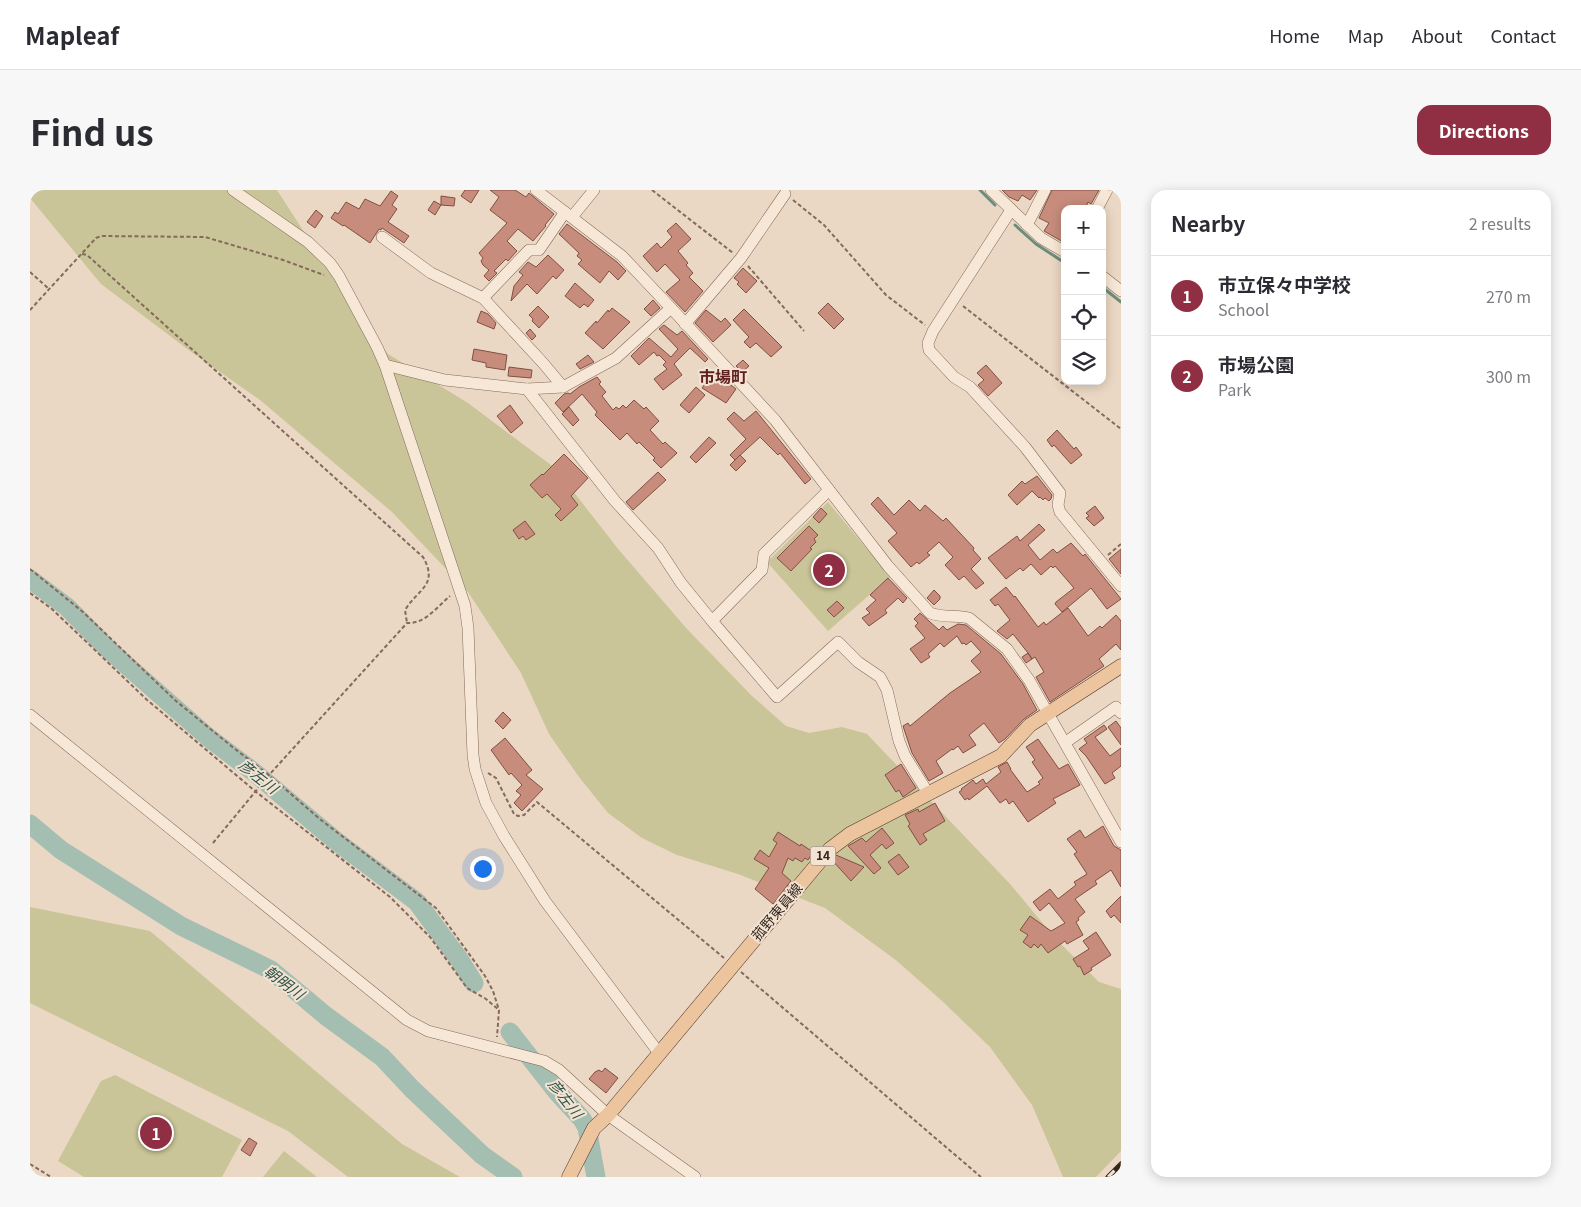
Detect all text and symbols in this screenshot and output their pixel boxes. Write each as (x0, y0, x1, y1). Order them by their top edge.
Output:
text: Mapleaf (25, 17, 119, 52)
text: Home (1269, 22, 1320, 48)
text: Map (1348, 22, 1384, 48)
text: About (1412, 22, 1462, 48)
text: Contact (1490, 22, 1556, 48)
text: Find us (30, 105, 154, 156)
button: Directions (1417, 105, 1551, 155)
map controls (1061, 205, 1106, 385)
button: + (1061, 205, 1106, 250)
text: Nearby (1171, 208, 1245, 238)
text: 2 results (1469, 211, 1531, 235)
button: − (1061, 250, 1106, 295)
text: 市立保々中学校 (1218, 270, 1351, 297)
text: 1 (1182, 284, 1192, 308)
text: 270 m (1486, 284, 1531, 308)
button: locate (1061, 295, 1106, 340)
text: School (1218, 297, 1269, 321)
button: layers (1061, 340, 1106, 385)
text: 市場公園 (1218, 350, 1294, 377)
district label: 市場町 (699, 364, 747, 388)
text: 2 (1182, 364, 1192, 388)
text: 300 m (1486, 364, 1531, 388)
text: Park (1218, 377, 1251, 401)
pin: 2 (813, 551, 845, 589)
water label: 彦左川 (235, 754, 285, 799)
road number: 14 (810, 846, 836, 866)
your location (470, 856, 496, 882)
street label: 菰野東員線 (746, 878, 806, 945)
water label: 朝明川 (261, 960, 311, 1005)
water label: 彦左川 (544, 1074, 590, 1124)
pin: 1 (140, 1114, 172, 1152)

